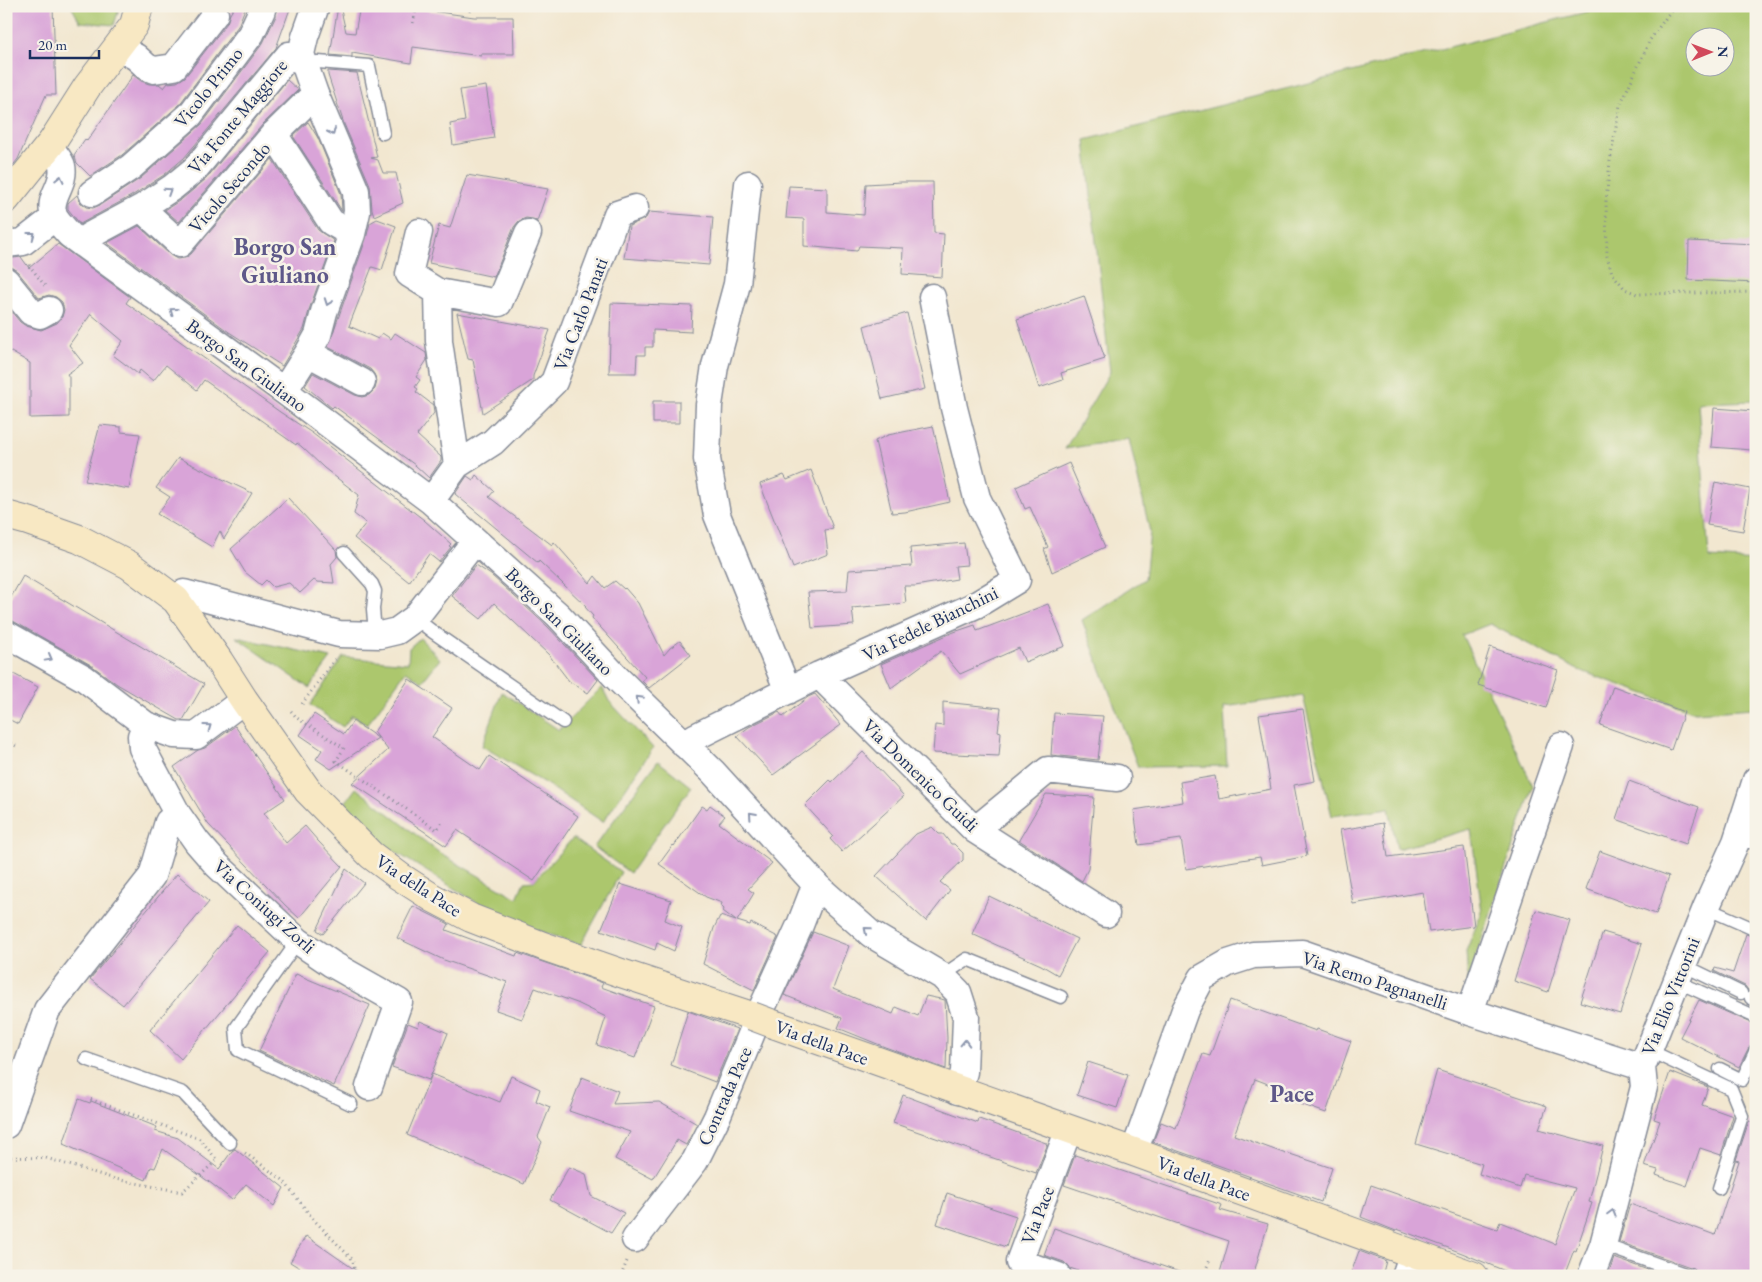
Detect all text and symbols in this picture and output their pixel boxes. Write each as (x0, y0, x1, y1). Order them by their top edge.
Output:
scale bar (30, 28, 99, 60)
north arrow (1684, 28, 1734, 78)
text: 20 m (38, 35, 67, 54)
street label: Vicolo Primo (168, 42, 249, 133)
text: N (1714, 46, 1732, 58)
street label: Via Fonte Maggiore (182, 54, 293, 179)
one-way arrow (325, 127, 336, 136)
street label: Vicolo Secondo (183, 136, 276, 238)
one-way arrow (55, 175, 65, 183)
one-way arrow (162, 188, 171, 197)
district label: Borgo San Giuliano (234, 231, 337, 290)
one-way arrow (26, 232, 35, 240)
street label: Via Carlo Panati (547, 254, 614, 374)
one-way arrow (324, 297, 334, 306)
one-way arrow (169, 308, 179, 317)
street label: Borgo San Giuliano (181, 313, 312, 418)
street label: Borgo San Giuliano (500, 562, 619, 681)
street label: Via Fedele Bianchini (858, 580, 1002, 667)
one-way arrow (43, 651, 52, 661)
one-way arrow (635, 696, 644, 705)
street label: Via Domenico Guidi (857, 713, 984, 838)
one-way arrow (202, 724, 212, 733)
one-way arrow (749, 812, 758, 821)
street label: Via della Pace (371, 848, 467, 923)
street label: Via Coniugi Zorli (208, 854, 321, 959)
one-way arrow (863, 927, 872, 936)
street label: Via Elio Vittorini (1635, 933, 1706, 1059)
street label: Via Remo Pagnanelli (1299, 945, 1451, 1016)
street label: Via della Pace (772, 1014, 872, 1071)
one-way arrow (960, 1038, 970, 1046)
street label: Contrada Pace (692, 1043, 757, 1150)
district label: Pace (1270, 1078, 1314, 1109)
street label: Via della Pace (1154, 1150, 1254, 1207)
street label: Via Pace (1015, 1183, 1060, 1248)
one-way arrow (1606, 1208, 1617, 1217)

